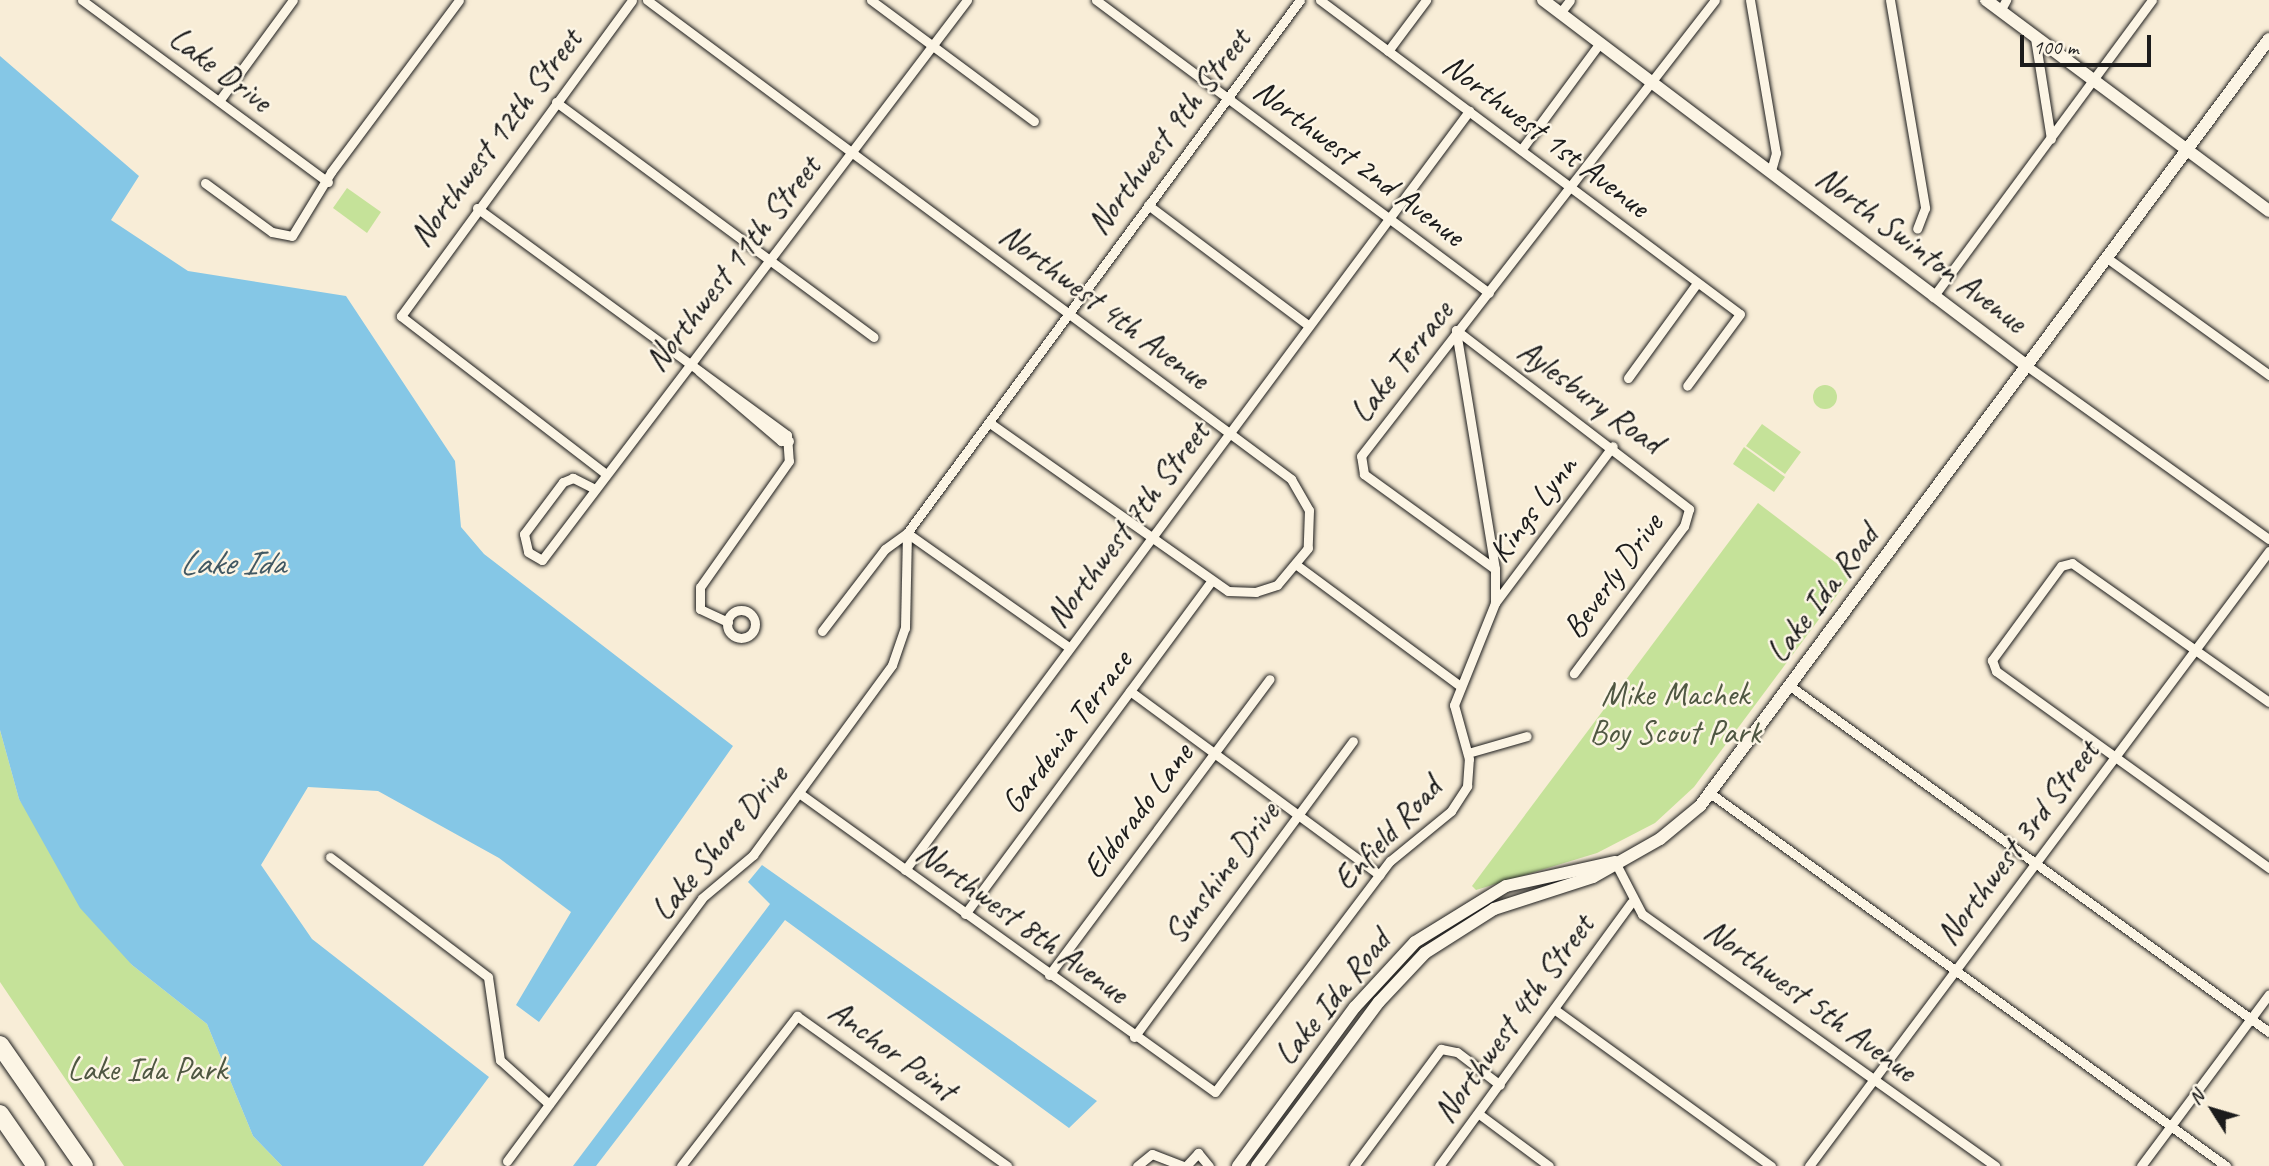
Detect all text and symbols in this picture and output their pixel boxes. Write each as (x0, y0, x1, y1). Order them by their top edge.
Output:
street label: Lake Drive (161, 19, 279, 121)
street label: Northwest 12th Street (401, 21, 591, 255)
street label: Northwest 9th Street (1079, 21, 1259, 243)
scale bar (2024, 21, 2155, 65)
text: 100 m (2033, 34, 2078, 60)
street label: Northwest 1st Avenue (1435, 46, 1657, 226)
street label: Northwest 2nd Avenue (1246, 71, 1472, 255)
street label: Northwest 11th Street (637, 148, 829, 380)
street label: North Swinton Avenue (1809, 158, 2033, 342)
street label: Northwest 4th Avenue (992, 215, 1216, 399)
street label: Lake Terrace (1343, 294, 1461, 430)
street label: Aylesbury Road (1510, 332, 1670, 462)
street label: Northwest 7th Street (1038, 414, 1218, 636)
street label: Kings Lynn (1480, 448, 1586, 570)
street label: Beverly Drive (1554, 506, 1672, 646)
street label: Lake Ida Road (1758, 517, 1888, 671)
water label: Lake Ida (179, 542, 285, 584)
street label: Gardenia Terrace (993, 643, 1141, 821)
park label: Mike Machek Boy Scout Park (1590, 675, 1760, 753)
street label: Northwest 3rd Street (1928, 733, 2108, 953)
street label: Eldorado Lane (1074, 735, 1202, 887)
street label: Lake Shore Drive (643, 756, 797, 930)
street label: Enfield Road (1326, 769, 1450, 899)
street label: Sunshine Drive (1156, 794, 1288, 952)
street label: Northwest 8th Avenue (909, 833, 1135, 1013)
street label: Northwest 4th Street (1425, 907, 1603, 1131)
street label: Northwest 5th Avenue (1697, 911, 1923, 1091)
street label: Lake Ida Road (1266, 922, 1400, 1074)
street label: Anchor Point (821, 992, 963, 1110)
park label: Lake Ida Park (67, 1050, 227, 1090)
north arrow (2178, 1075, 2248, 1145)
text: N (2183, 1085, 2209, 1109)

